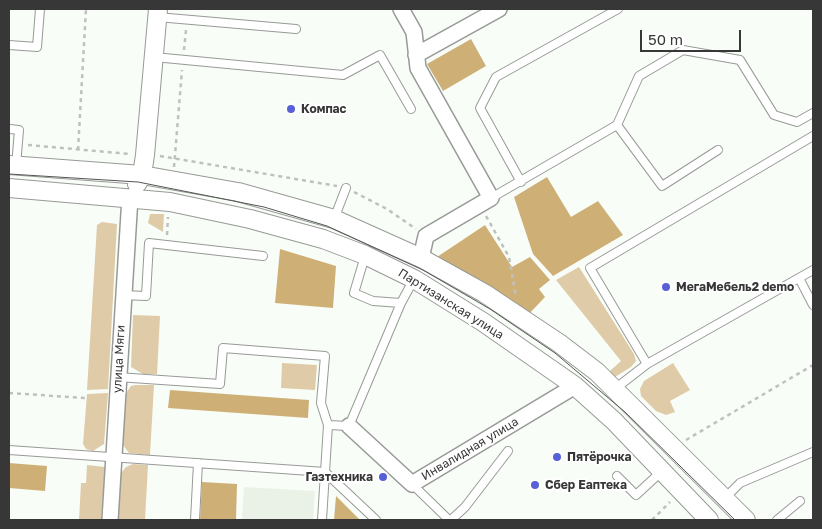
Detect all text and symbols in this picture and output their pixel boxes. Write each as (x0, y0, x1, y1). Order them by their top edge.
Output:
scale bar (642, 20, 743, 52)
text: 50 m (648, 30, 683, 48)
place label: Компас (301, 102, 346, 116)
marker: Компас (285, 103, 297, 115)
street label: Партизанская улица (396, 266, 506, 342)
place label: МегаМебель2 demo (676, 280, 794, 294)
marker: МегаМебель2 demo (660, 281, 672, 293)
street label: улица Мяги (110, 325, 128, 393)
street label: Инвалидная улица (419, 414, 521, 484)
place label: Пятёрочка (567, 450, 632, 464)
marker: Пятёрочка (551, 451, 563, 463)
place label: Газтехника (305, 470, 373, 484)
marker: Газтехника (377, 471, 389, 483)
place label: Сбер Еаптека (545, 478, 627, 492)
marker: Сбер Еаптека (529, 479, 541, 491)

